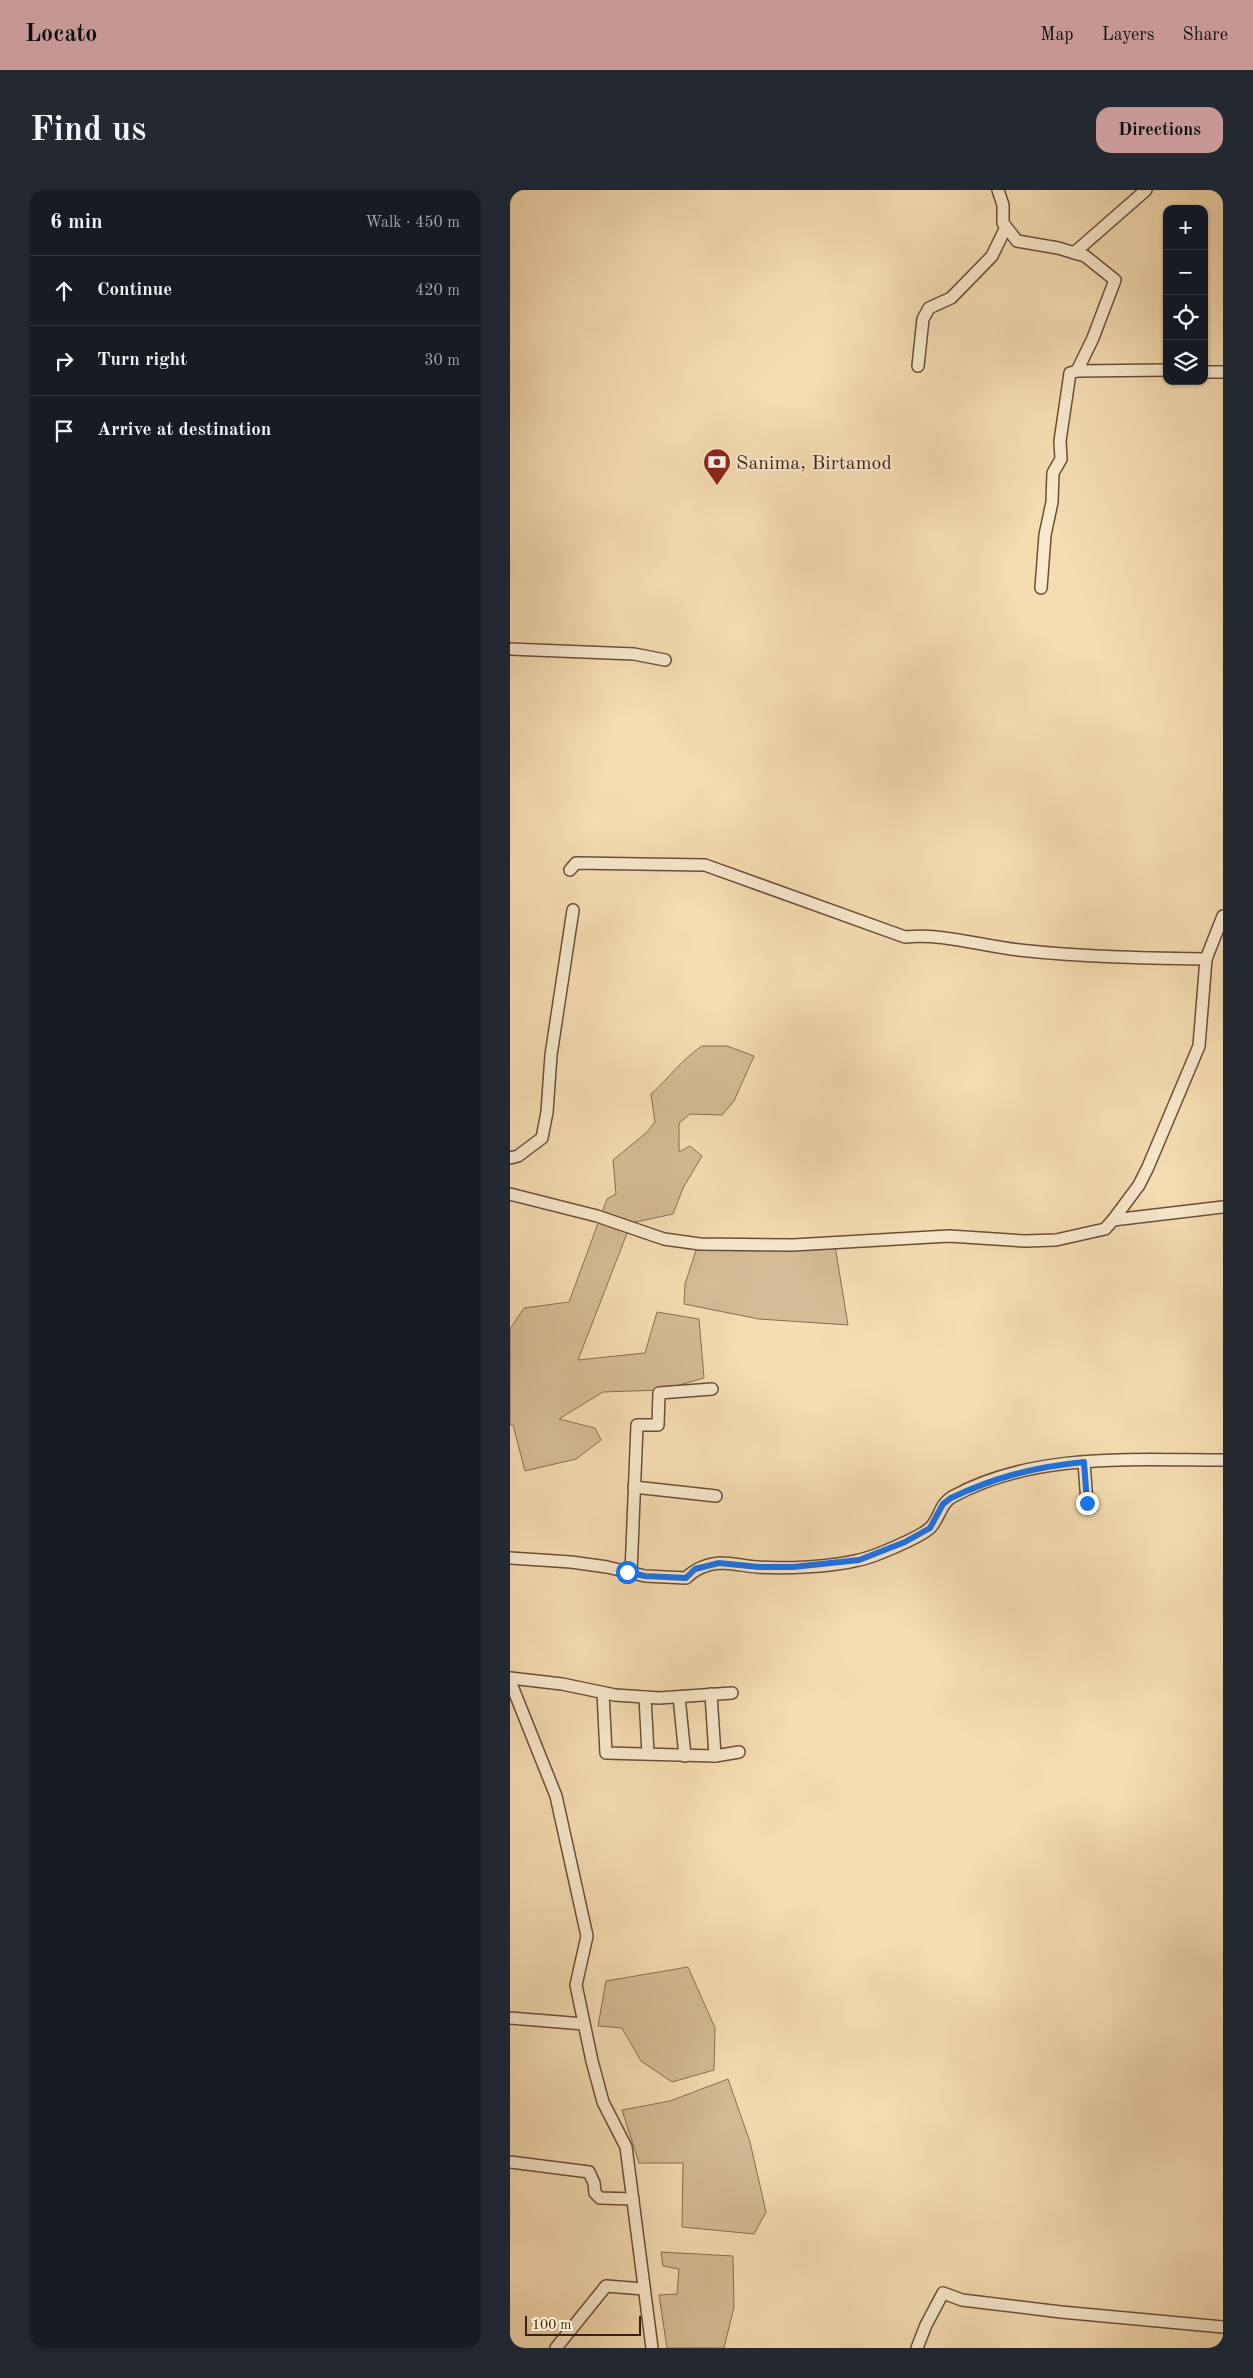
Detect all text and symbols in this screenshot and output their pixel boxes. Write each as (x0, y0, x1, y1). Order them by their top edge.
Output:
text: Locato (25, 23, 97, 47)
text: Map (1040, 26, 1074, 44)
text: Layers (1102, 26, 1154, 44)
text: Share (1182, 26, 1228, 44)
button: Directions (1096, 107, 1223, 153)
text: Find us (30, 113, 146, 148)
map controls (1163, 205, 1208, 385)
button: + (1163, 205, 1208, 250)
text: 6 min (50, 212, 103, 233)
text: Walk · 450 m (365, 215, 460, 231)
button: − (1163, 250, 1208, 295)
icon: ahead (50, 277, 78, 305)
text: Continue (97, 281, 172, 300)
text: 420 m (415, 283, 460, 299)
button: locate (1163, 295, 1208, 340)
button: layers (1163, 340, 1208, 385)
icon: right (50, 347, 78, 375)
text: Turn right (97, 351, 187, 370)
text: 30 m (424, 353, 460, 369)
icon: arrive (50, 417, 78, 445)
text: Arrive at destination (97, 421, 271, 440)
bank icon: Sanima, Birtamod (702, 447, 732, 486)
place label: Sanima, Birtamod (736, 454, 892, 474)
route end (1076, 1492, 1099, 1515)
route start (616, 1561, 639, 1584)
scale bar (525, 2313, 641, 2336)
text: 100 m (532, 2318, 571, 2332)

